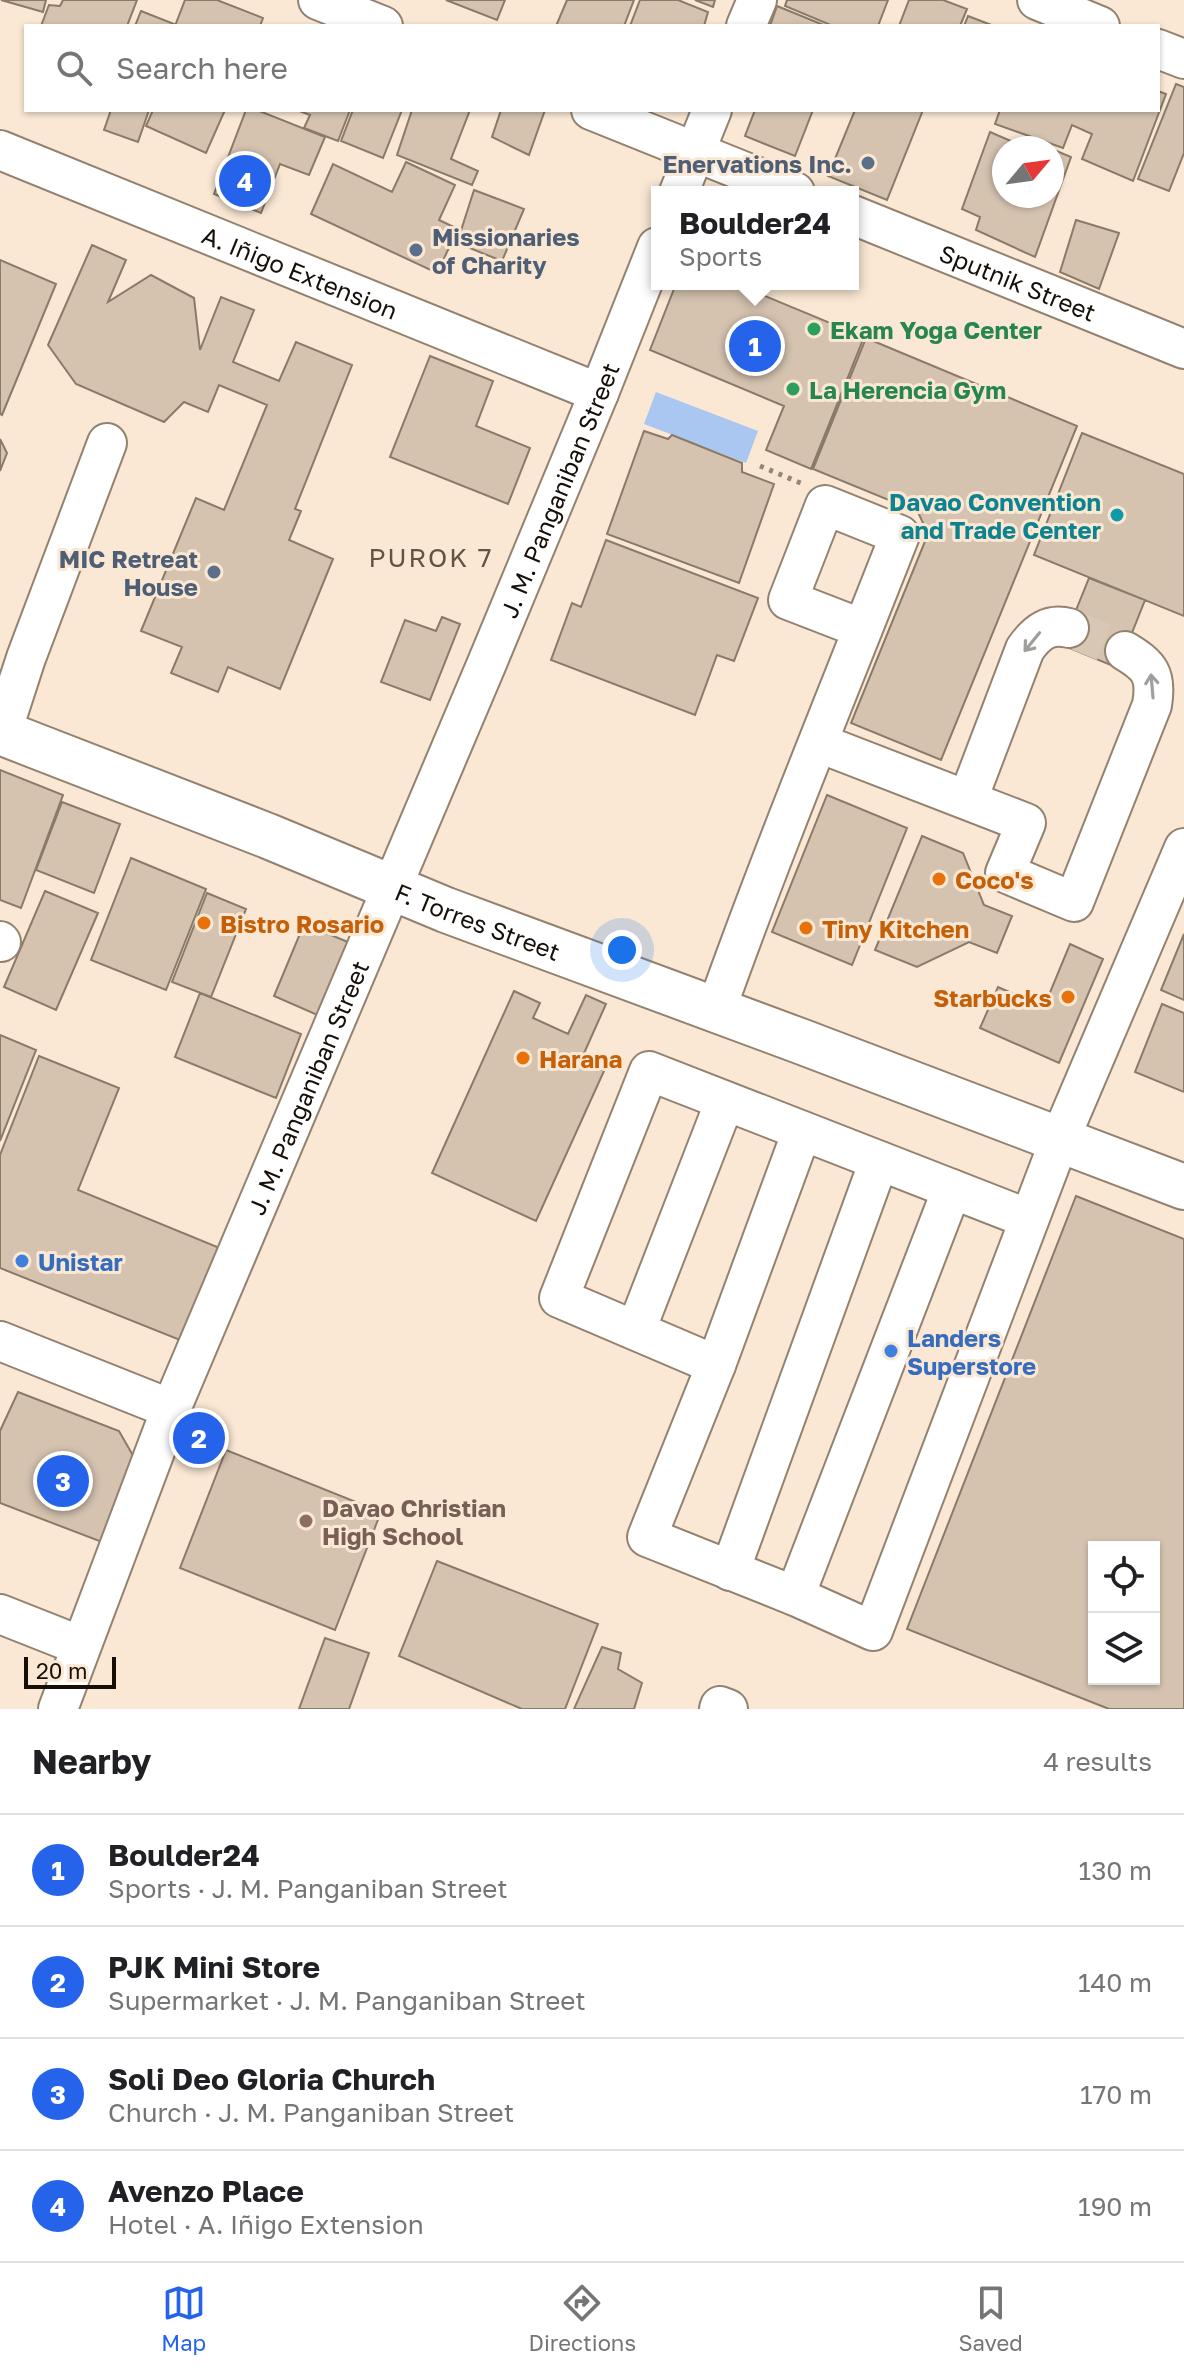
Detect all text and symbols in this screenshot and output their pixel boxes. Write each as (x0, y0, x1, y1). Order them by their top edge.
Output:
search box (24, 24, 1160, 112)
icon: search (52, 46, 96, 90)
text: Search here (116, 50, 288, 86)
north arrow (992, 136, 1064, 208)
place label: Enervations Inc. (663, 149, 852, 178)
pin: 4 (219, 151, 271, 211)
marker: Enervations Inc. (859, 154, 877, 172)
popup (651, 186, 859, 290)
text: Boulder24 (679, 205, 831, 241)
street label: A. Iñigo Extension (198, 219, 402, 324)
place label: Missionaries of Charity (432, 222, 580, 279)
street label: Sputnik Street (936, 237, 1100, 326)
marker: Missionaries of Charity (407, 241, 425, 259)
text: Sports (679, 241, 762, 272)
place label: Ekam Yoga Center (830, 315, 1042, 344)
pin: 1 (729, 316, 781, 376)
marker: Ekam Yoga Center (805, 320, 823, 338)
street label: J. M. Panganiban Street (493, 358, 624, 622)
place label: La Herencia Gym (809, 375, 1006, 404)
marker: La Herencia Gym (784, 380, 802, 398)
place label: Davao Convention and Trade Center (889, 487, 1101, 544)
marker: Davao Convention and Trade Center (1108, 506, 1126, 524)
district label: PUROK 7 (368, 542, 494, 573)
place label: MIC Retreat House (59, 544, 198, 601)
marker: MIC Retreat House (205, 563, 223, 581)
one-way arrow (1024, 631, 1042, 652)
one-way arrow (1144, 673, 1159, 699)
place label: Coco's (955, 865, 1034, 894)
marker: Coco's (930, 870, 948, 888)
street label: F. Torres Street (391, 876, 564, 966)
place label: Bistro Rosario (220, 909, 384, 938)
marker: Bistro Rosario (195, 914, 213, 932)
place label: Tiny Kitchen (822, 914, 969, 943)
marker: Tiny Kitchen (797, 919, 815, 937)
your location (602, 930, 642, 970)
street label: J. M. Panganiban Street (241, 956, 374, 1219)
place label: Starbucks (933, 983, 1052, 1012)
marker: Starbucks (1059, 988, 1077, 1006)
place label: Harana (539, 1044, 623, 1073)
marker: Harana (514, 1049, 532, 1067)
place label: Unistar (38, 1247, 123, 1276)
marker: Unistar (13, 1252, 31, 1270)
place label: Landers Superstore (907, 1323, 1036, 1380)
marker: Landers Superstore (882, 1342, 900, 1360)
pin: 2 (173, 1408, 225, 1468)
pin: 3 (37, 1451, 89, 1511)
place label: Davao Christian High School (322, 1493, 506, 1550)
marker: Davao Christian High School (297, 1512, 315, 1530)
map controls (1088, 1541, 1160, 1685)
button: locate (1088, 1541, 1160, 1613)
button: layers (1088, 1613, 1160, 1685)
scale bar (24, 1653, 116, 1689)
text: 20 m (36, 1657, 87, 1684)
text: Nearby (32, 1741, 152, 1781)
text: 4 results (1043, 1746, 1152, 1777)
text: Boulder24 (108, 1837, 260, 1873)
text: 1 (51, 1855, 65, 1886)
text: 130 m (1079, 1855, 1152, 1886)
text: Sports · J. M. Panganiban Street (108, 1873, 508, 1904)
text: PJK Mini Store (108, 1949, 320, 1985)
text: 2 (50, 1967, 66, 1998)
text: 140 m (1078, 1967, 1152, 1998)
text: Supermarket · J. M. Panganiban Street (108, 1985, 586, 2016)
text: Soli Deo Gloria Church (108, 2061, 435, 2097)
text: 3 (50, 2079, 66, 2110)
text: 170 m (1080, 2079, 1152, 2110)
text: Church · J. M. Panganiban Street (108, 2097, 514, 2128)
text: Avenzo Place (108, 2173, 304, 2209)
text: 4 (50, 2191, 66, 2222)
text: 190 m (1078, 2191, 1152, 2222)
text: Hotel · A. Iñigo Extension (108, 2209, 424, 2240)
tab: Map (161, 2281, 206, 2356)
tab: Directions (529, 2281, 636, 2356)
tab: Saved (959, 2281, 1023, 2356)

